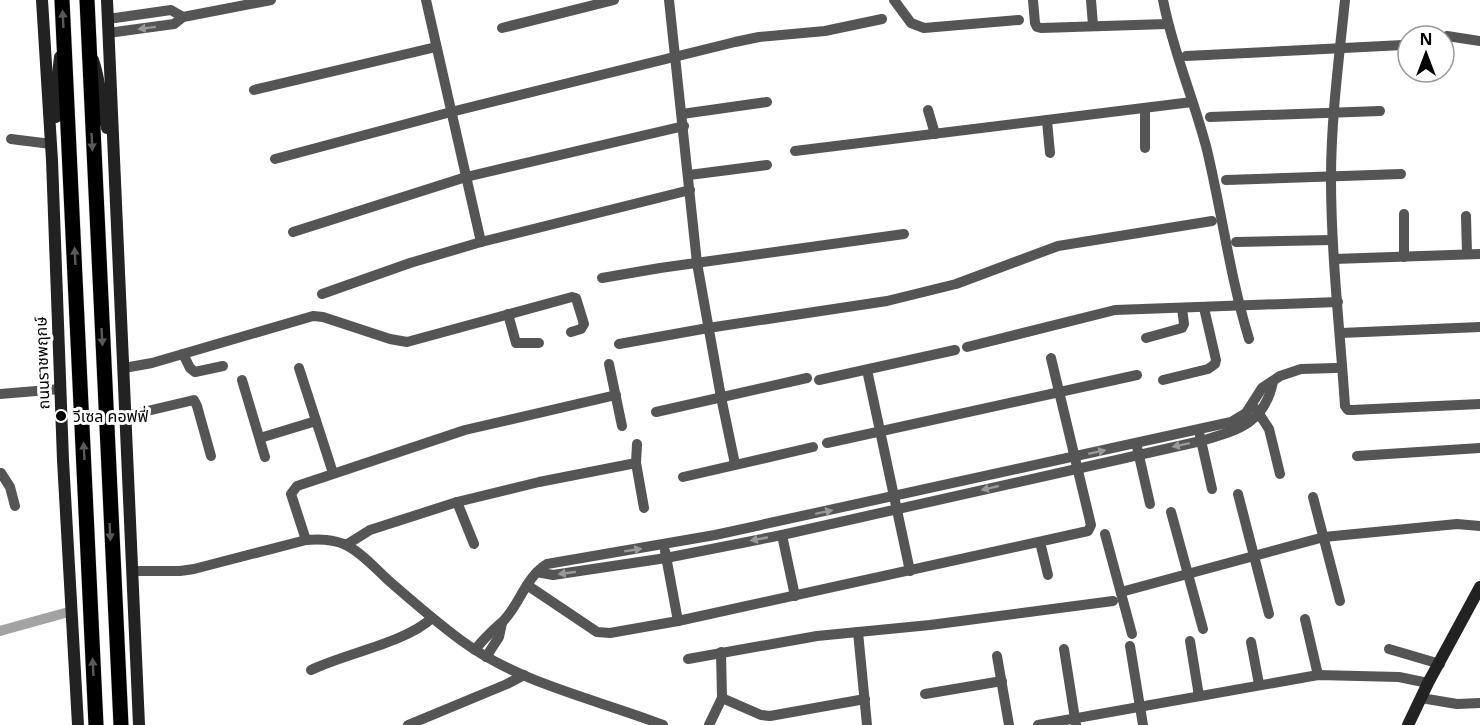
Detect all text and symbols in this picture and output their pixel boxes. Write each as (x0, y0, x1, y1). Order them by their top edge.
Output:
one-way arrow (59, 10, 68, 29)
one-way arrow (137, 23, 156, 32)
north arrow (1396, 24, 1456, 84)
text: N (1419, 28, 1433, 50)
one-way arrow (88, 133, 97, 152)
one-way arrow (70, 246, 79, 265)
street label: ถนนราชพฤกษ์ (29, 316, 55, 410)
one-way arrow (97, 328, 106, 347)
place label: วีเซล คอฟฟี่ (72, 405, 149, 427)
marker: วีเซล คอฟฟี่ (54, 409, 68, 423)
one-way arrow (79, 441, 88, 460)
one-way arrow (1171, 441, 1190, 450)
one-way arrow (1088, 447, 1107, 456)
one-way arrow (981, 484, 1000, 493)
one-way arrow (815, 507, 834, 516)
one-way arrow (106, 522, 115, 541)
one-way arrow (749, 535, 768, 544)
one-way arrow (624, 545, 643, 554)
one-way arrow (557, 568, 576, 577)
one-way arrow (89, 657, 98, 676)

